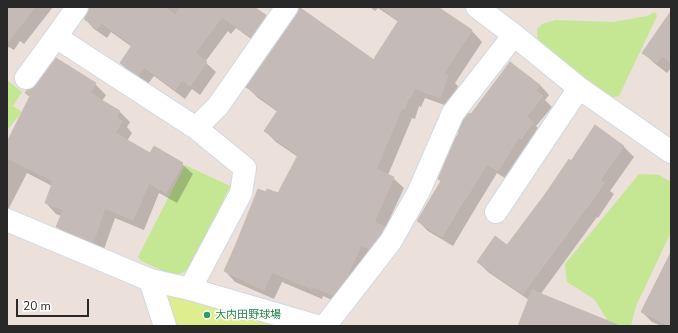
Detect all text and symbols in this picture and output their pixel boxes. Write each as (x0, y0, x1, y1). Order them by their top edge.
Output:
scale bar (18, 291, 91, 317)
text: 20 m (23, 298, 51, 314)
place label: 大内田野球場 (215, 308, 281, 322)
marker: 大内田野球場 (202, 310, 212, 320)

